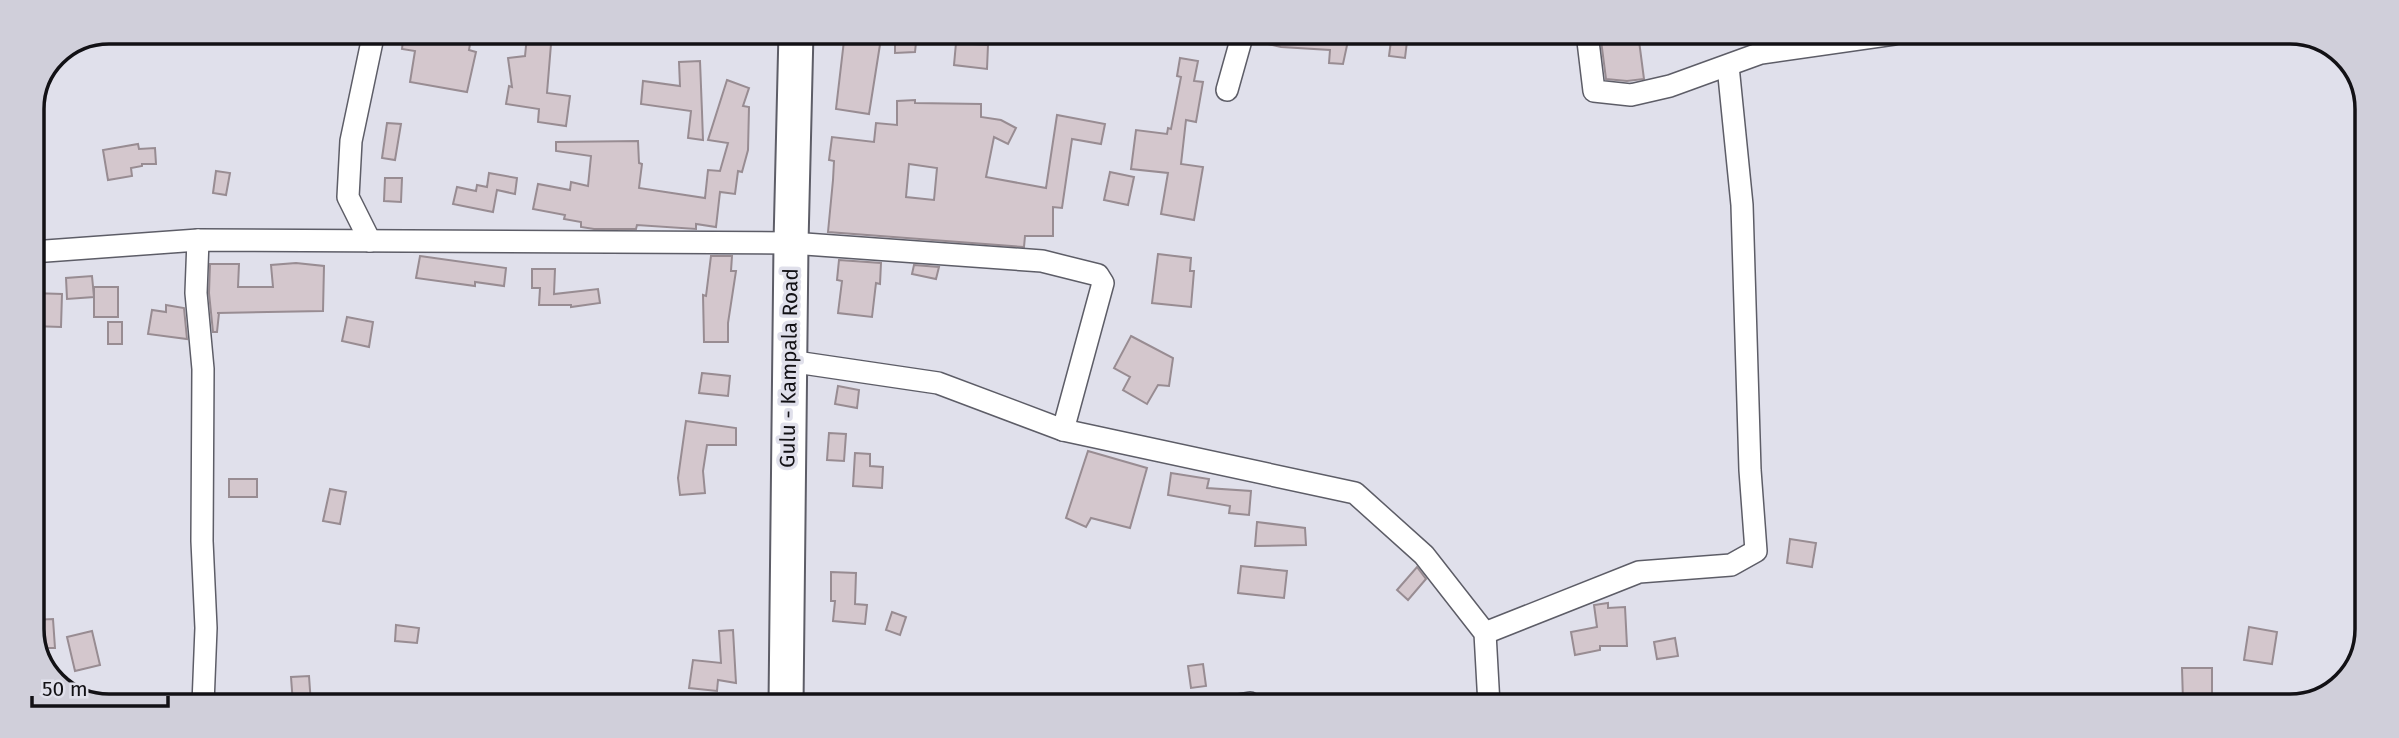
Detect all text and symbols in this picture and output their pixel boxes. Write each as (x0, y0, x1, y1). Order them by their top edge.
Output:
street label: Gulu - Kampala Road (774, 268, 804, 468)
scale bar (32, 664, 168, 708)
text: 50 m (42, 676, 88, 702)

